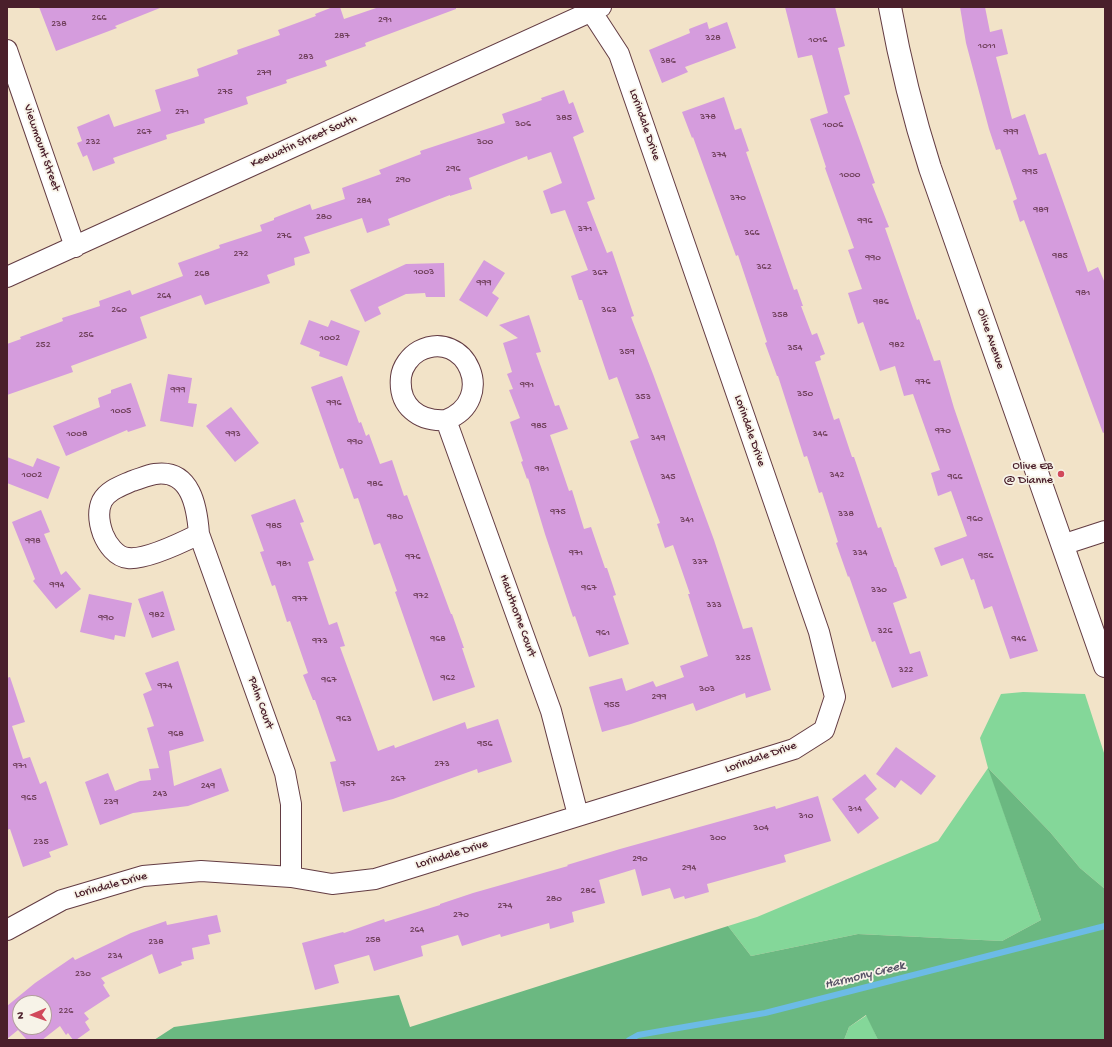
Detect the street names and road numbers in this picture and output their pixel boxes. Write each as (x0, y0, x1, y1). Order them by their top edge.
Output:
street label: Lorindale Drive (625, 87, 663, 163)
street label: Viewmount Street (19, 103, 63, 193)
street label: Keewatin Street South (249, 112, 359, 172)
street label: Olive Avenue (973, 307, 1007, 371)
street label: Lorindale Drive (730, 393, 768, 469)
street label: Hawthorne Court (495, 573, 539, 659)
street label: Palm Court (244, 675, 276, 731)
street label: Lorindale Drive (723, 739, 799, 777)
street label: Lorindale Drive (414, 837, 490, 873)
street label: Lorindale Drive (73, 869, 149, 903)

